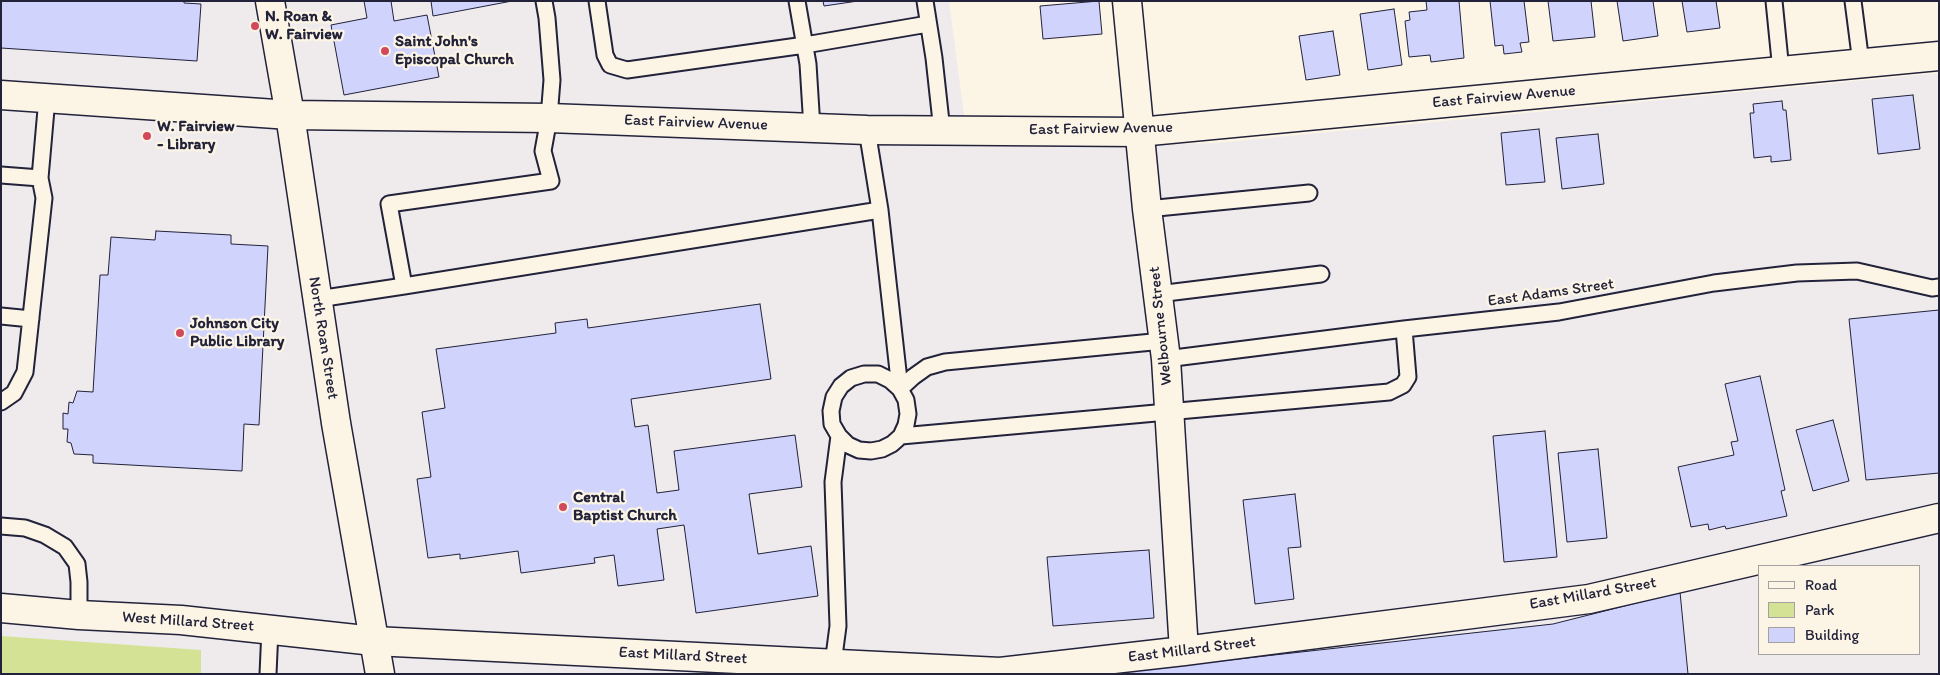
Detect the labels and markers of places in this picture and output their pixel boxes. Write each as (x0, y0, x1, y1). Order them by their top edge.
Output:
place label: N. Roan & W. Fairview (265, 7, 343, 45)
marker: N. Roan & W. Fairview (249, 20, 261, 32)
place label: Saint John's Episcopal Church (395, 32, 514, 70)
marker: Saint John's Episcopal Church (379, 45, 391, 57)
place label: W. Fairview - Library (157, 117, 235, 155)
marker: W. Fairview - Library (141, 130, 153, 142)
place label: Johnson City Public Library (190, 314, 284, 352)
marker: Johnson City Public Library (174, 327, 186, 339)
place label: Central Baptist Church (573, 488, 677, 526)
marker: Central Baptist Church (557, 501, 569, 513)

